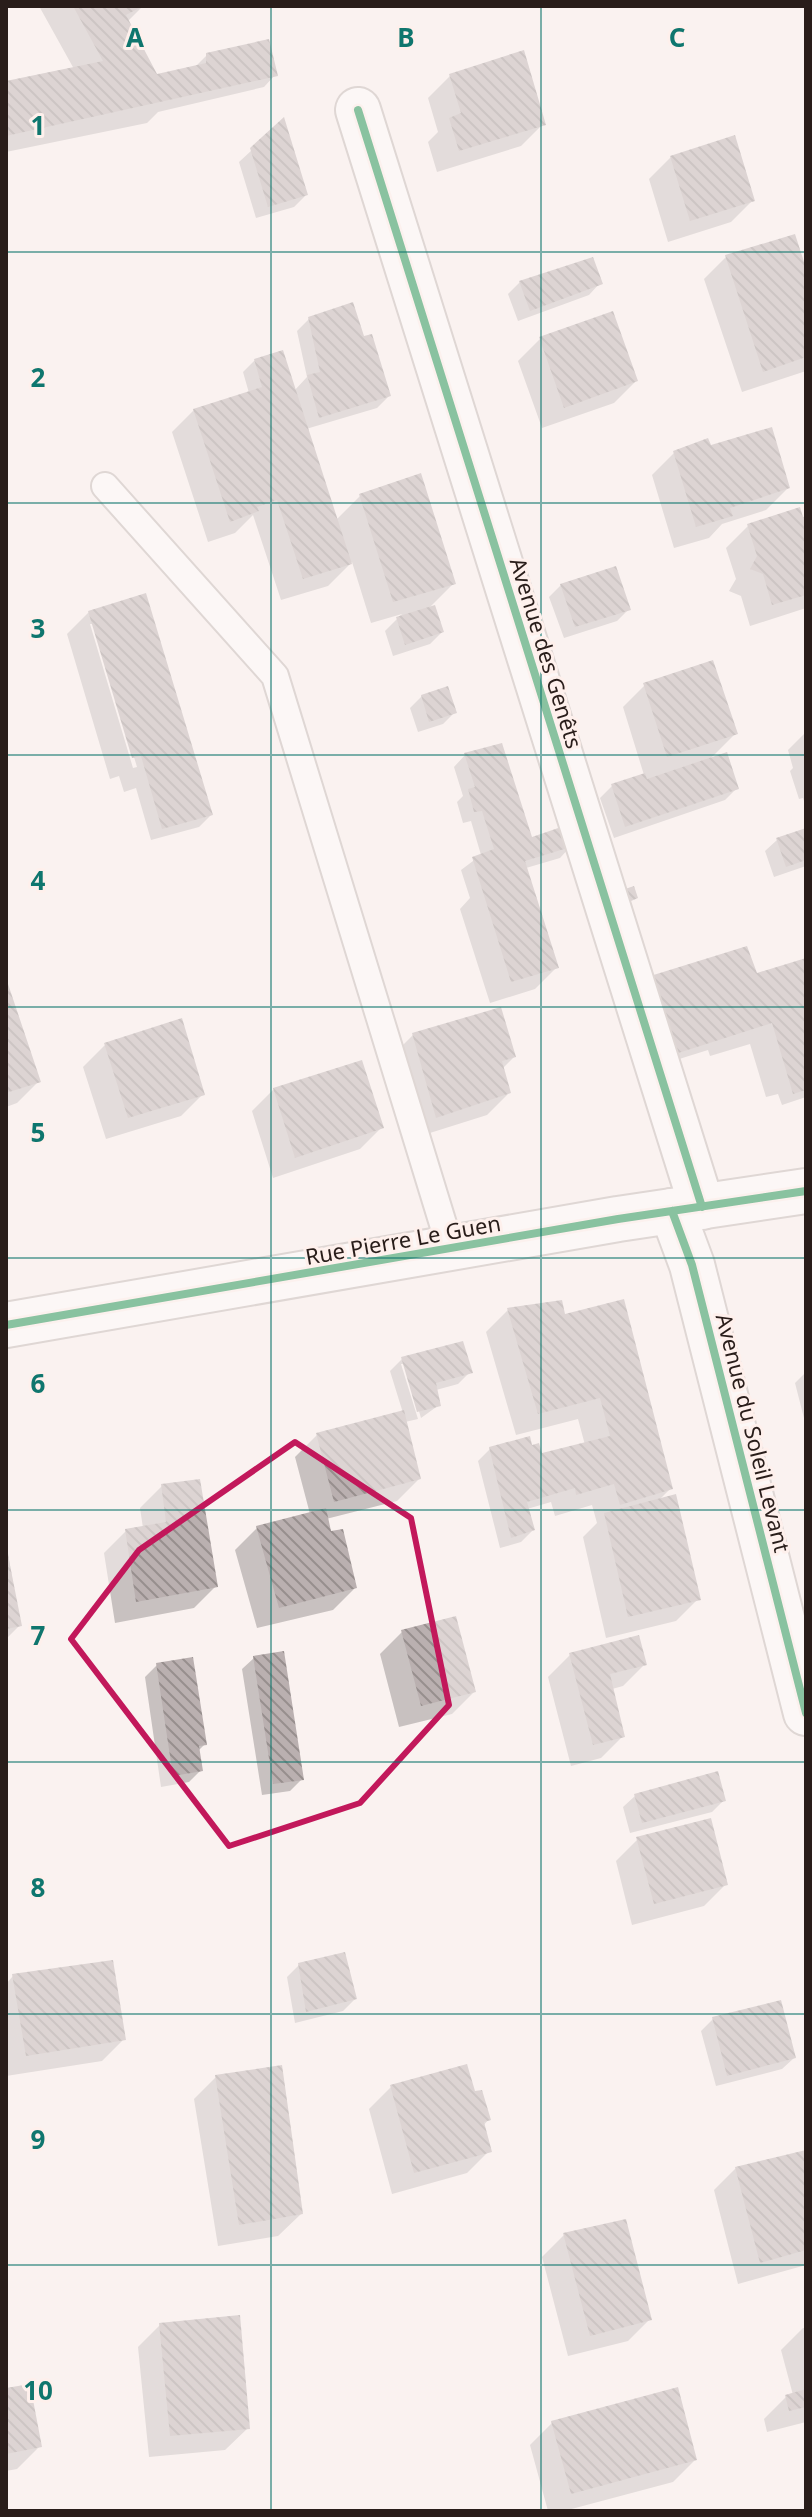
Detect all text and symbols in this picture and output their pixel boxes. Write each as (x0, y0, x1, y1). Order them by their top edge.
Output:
text: A (126, 19, 144, 55)
text: B (397, 19, 415, 55)
text: C (669, 19, 685, 55)
text: 1 (31, 107, 45, 143)
text: 2 (31, 359, 46, 395)
street label: Avenue des Genêts (504, 554, 590, 752)
text: 3 (31, 610, 45, 646)
text: 4 (31, 862, 46, 898)
text: 5 (31, 1114, 45, 1150)
street label: Rue Pierre Le Guen (303, 1207, 503, 1271)
street label: Avenue du Soleil Levant (710, 1310, 798, 1555)
text: 6 (31, 1365, 46, 1401)
text: 7 (31, 1617, 46, 1653)
text: 8 (31, 1869, 45, 1905)
text: 9 (31, 2121, 45, 2157)
text: 10 (23, 2372, 53, 2408)

